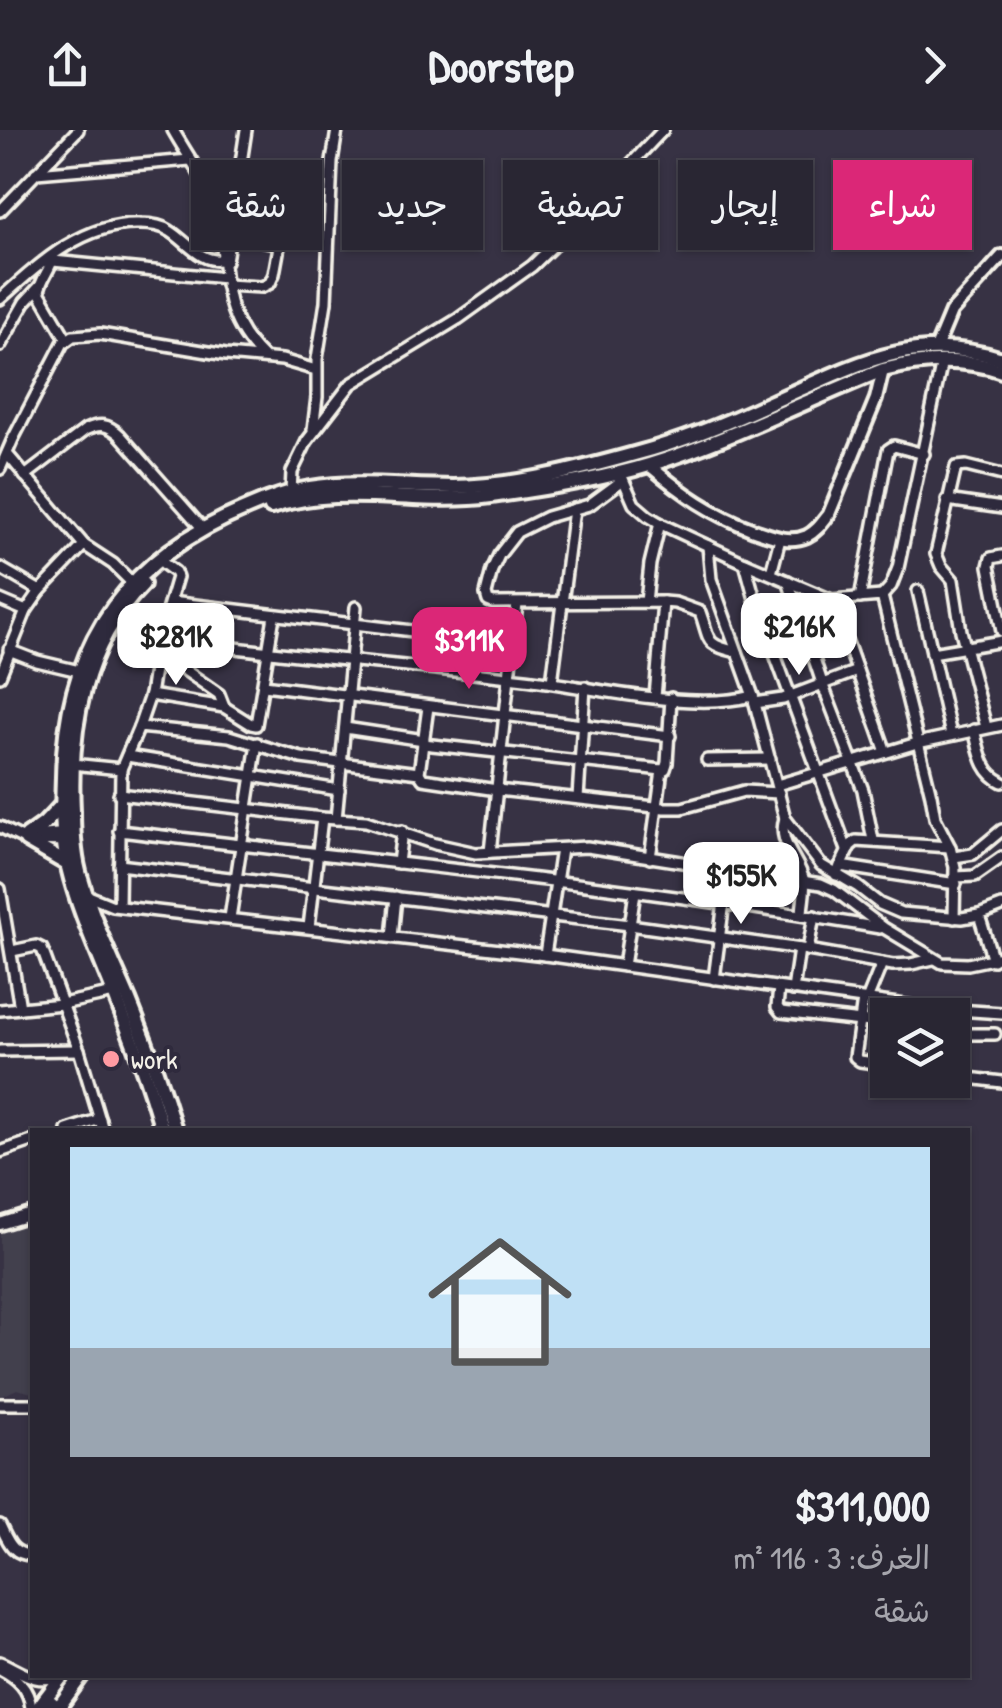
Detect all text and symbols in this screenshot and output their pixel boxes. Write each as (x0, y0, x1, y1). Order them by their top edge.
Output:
text: Doorstep (429, 35, 573, 96)
icon: share (40, 38, 95, 93)
icon: forward (907, 38, 962, 93)
chip: شقة (191, 160, 322, 250)
chip: جديد (342, 160, 483, 250)
chip: تصفية (503, 160, 658, 250)
chip: إيجار (678, 160, 813, 250)
chip: شراء (833, 160, 972, 250)
pin: $216K (729, 593, 869, 678)
pin: $281K (106, 603, 246, 688)
text: $216K (763, 604, 835, 647)
pin: $311K (399, 607, 539, 692)
text: $281K (139, 614, 213, 657)
text: $311K (434, 618, 504, 661)
pin: $155K (671, 842, 811, 927)
text: $155K (705, 853, 777, 896)
map controls (870, 998, 970, 1098)
button: layers (870, 998, 970, 1098)
place label: work (131, 1040, 178, 1078)
marker: work (100, 1048, 122, 1070)
icon: home (410, 1212, 590, 1392)
text: $311,000 (794, 1477, 930, 1534)
text: الغرف: 3 · 116 m² (733, 1536, 930, 1579)
text: شقة (874, 1589, 930, 1632)

